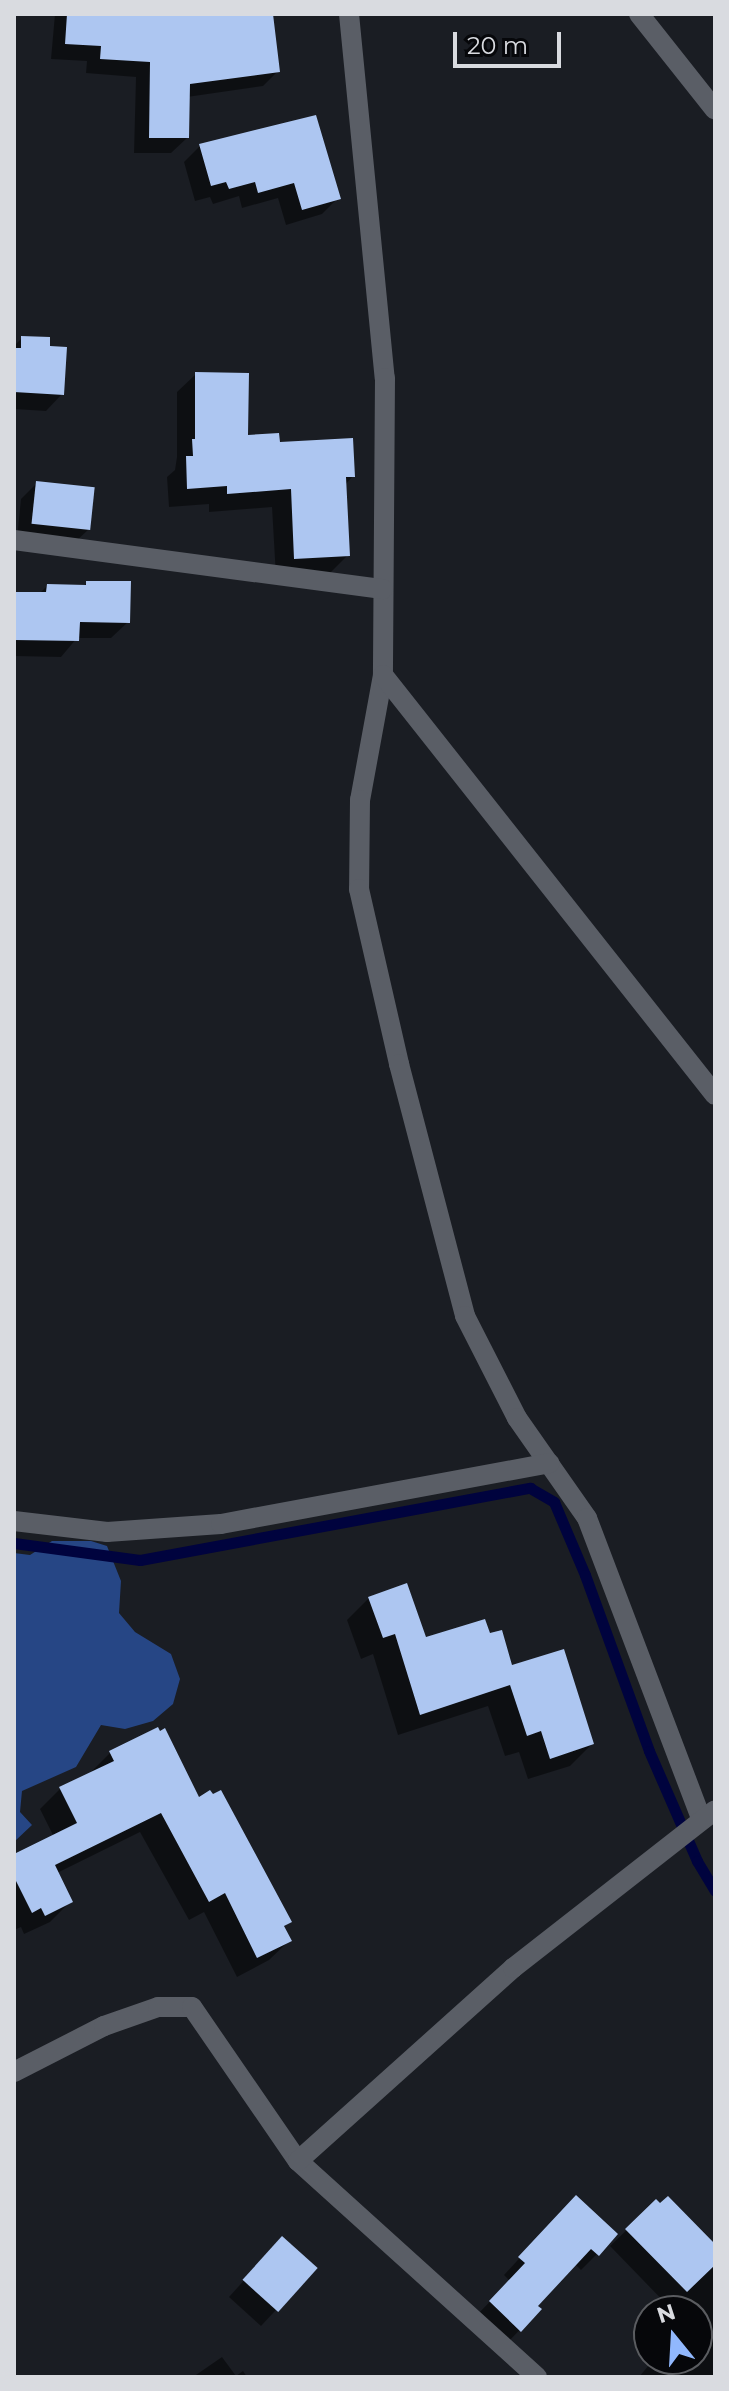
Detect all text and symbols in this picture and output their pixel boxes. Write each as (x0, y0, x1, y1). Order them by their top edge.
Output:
scale bar (457, 16, 565, 66)
text: 20 m (467, 31, 528, 60)
north arrow (633, 2295, 713, 2375)
text: N (653, 2298, 679, 2329)

